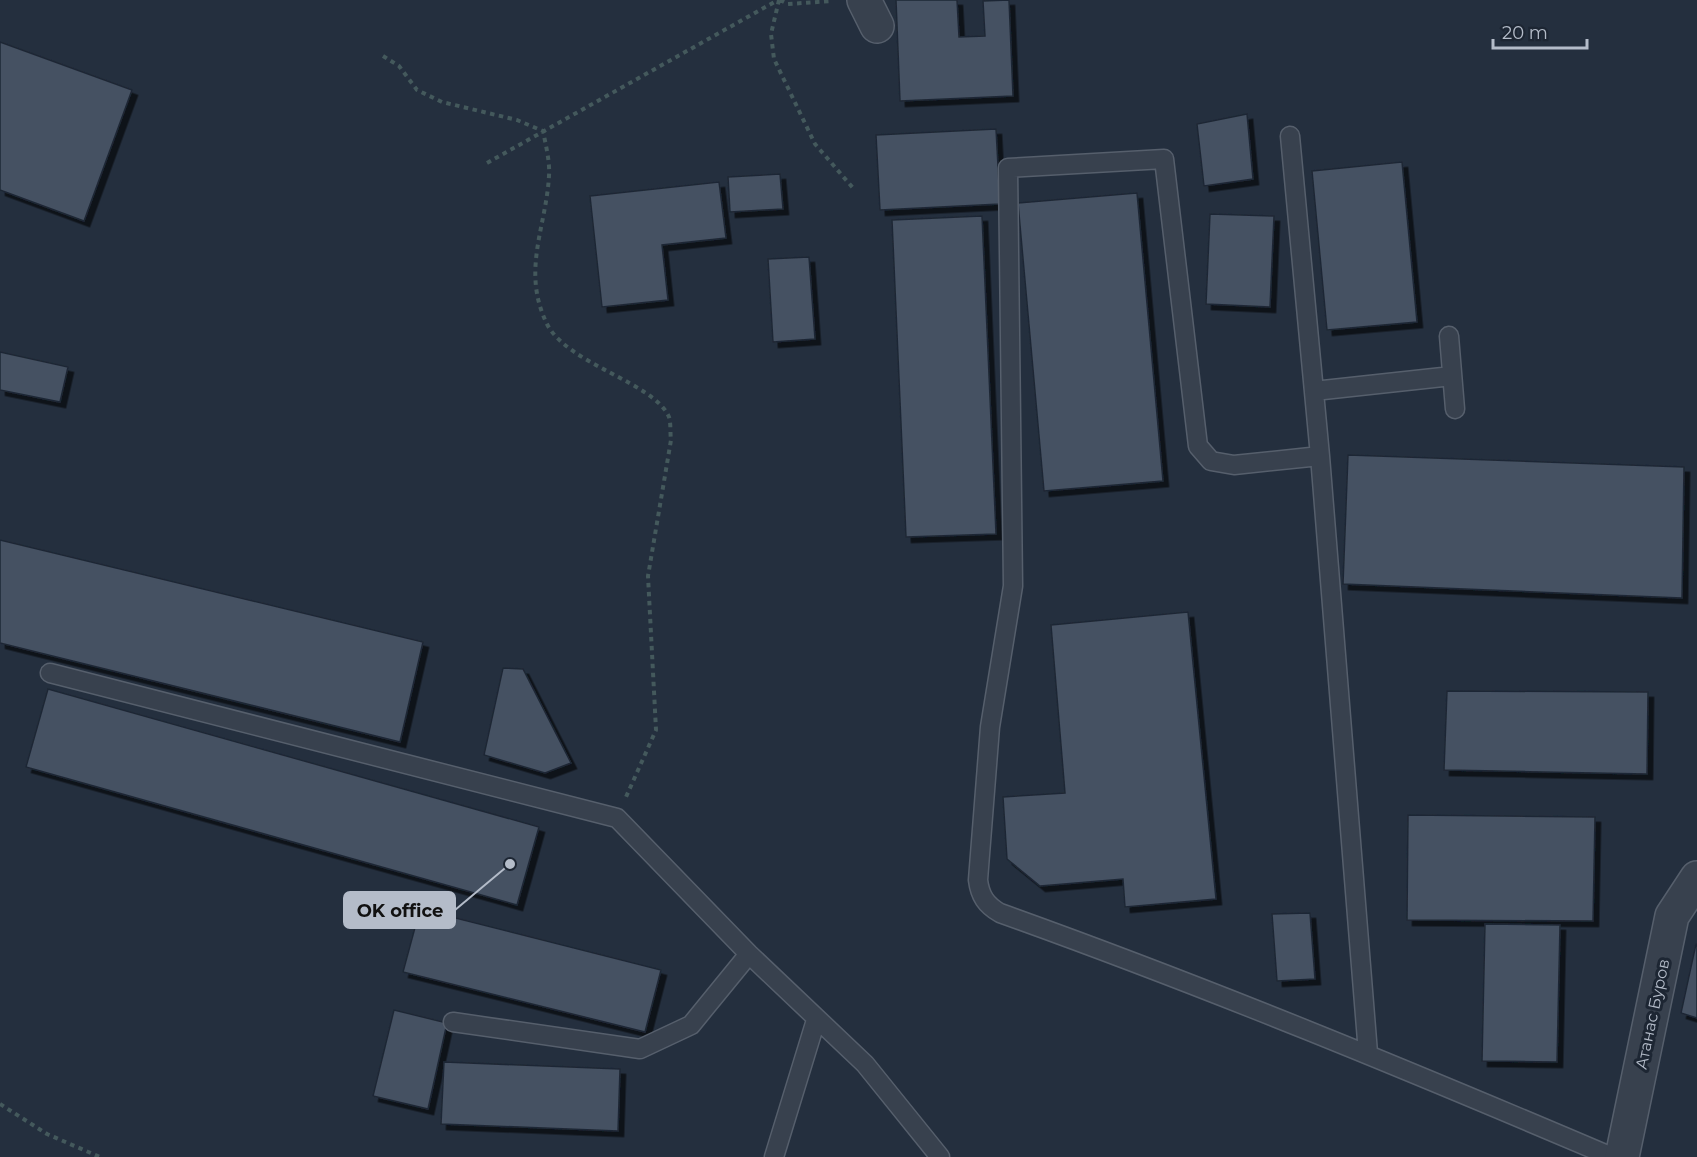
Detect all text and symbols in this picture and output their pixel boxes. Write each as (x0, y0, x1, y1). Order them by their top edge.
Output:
scale bar (1493, 12, 1588, 50)
text: 20 m (1502, 22, 1548, 44)
callout: OK office (344, 892, 455, 928)
text: OK office (357, 900, 443, 922)
street label: Атанас Буров (1631, 957, 1673, 1071)

